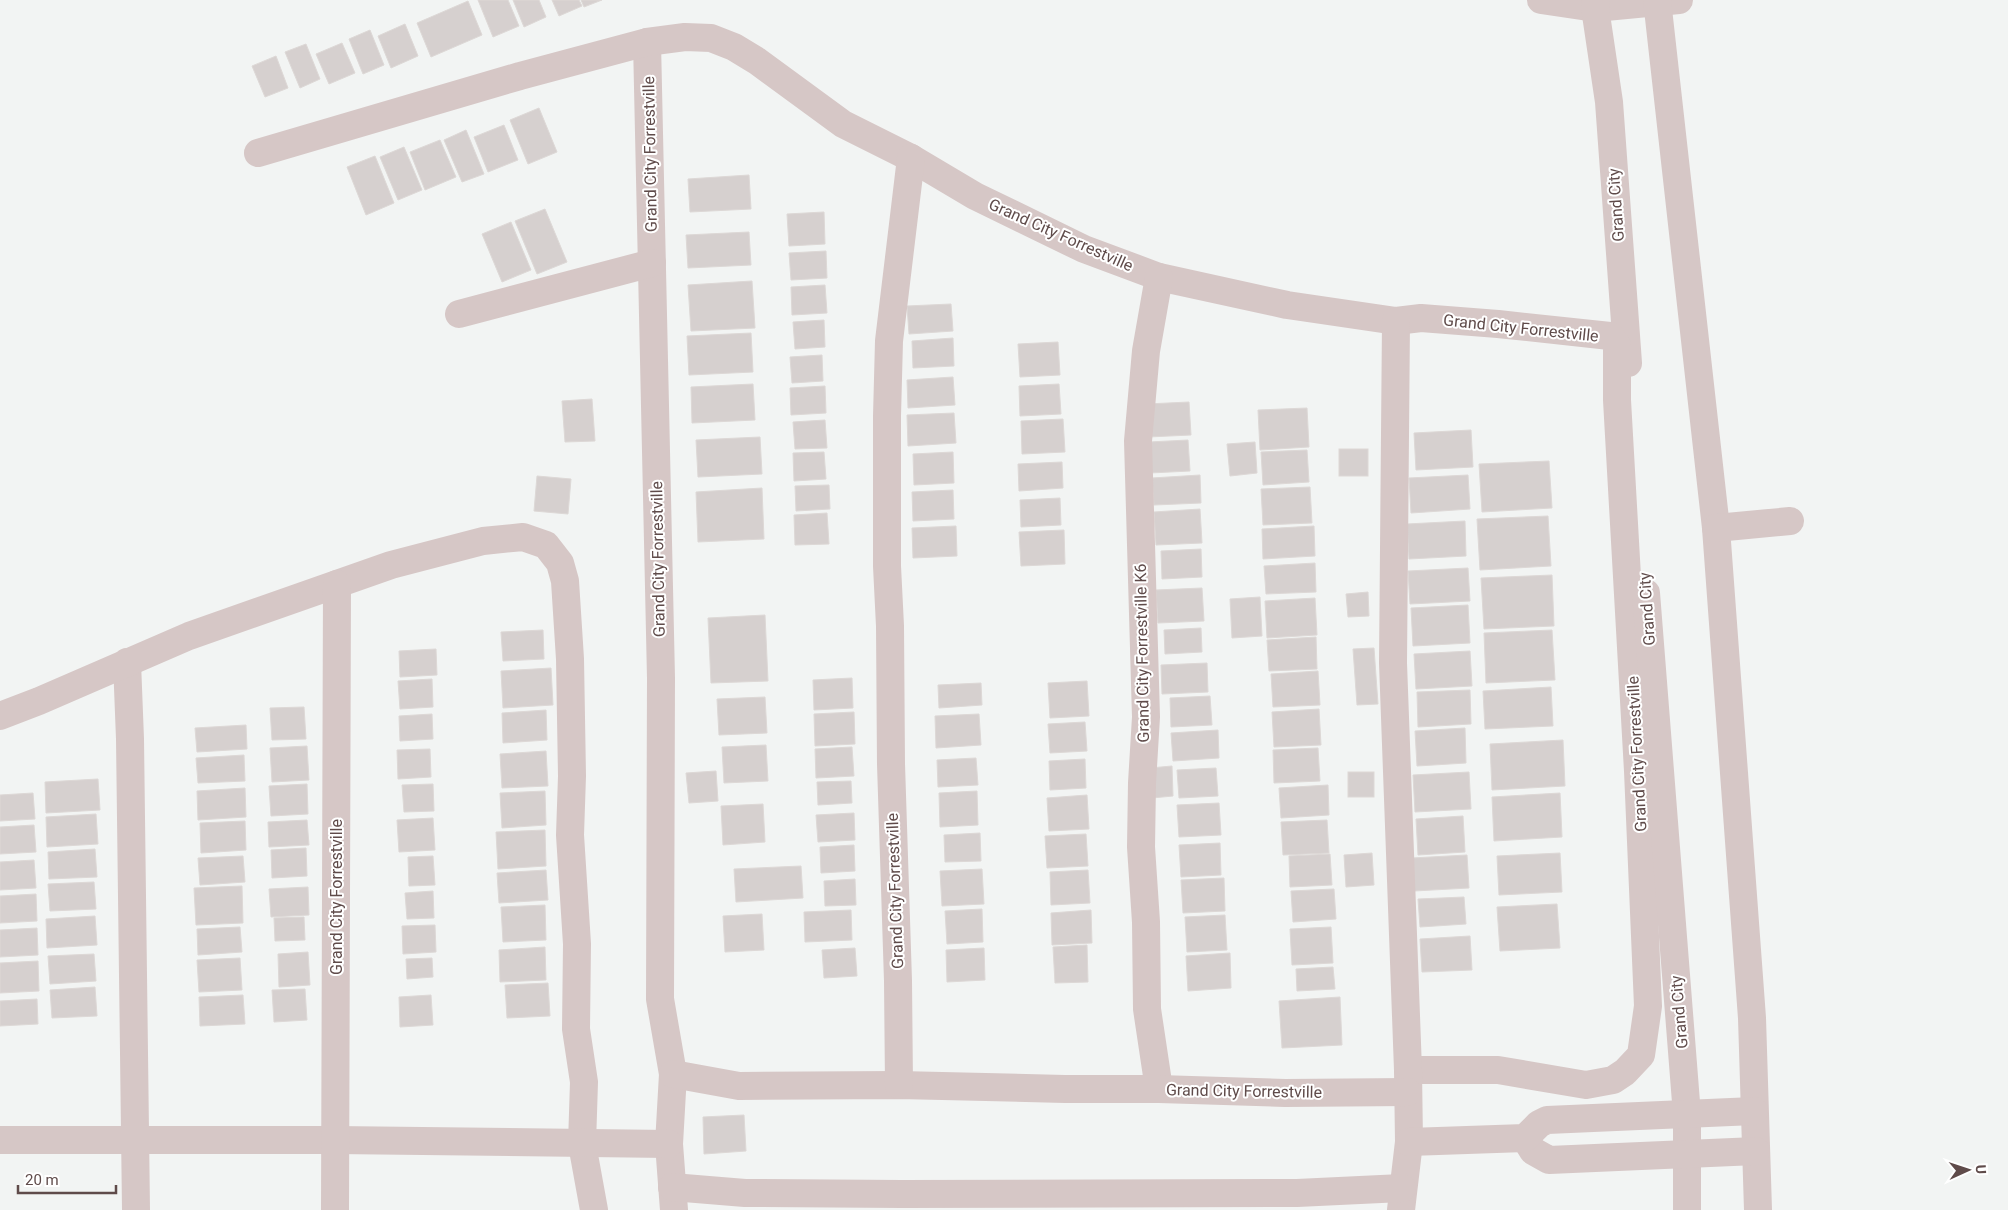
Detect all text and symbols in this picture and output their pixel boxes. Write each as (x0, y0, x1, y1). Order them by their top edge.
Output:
street label: Grand City Forrestville (639, 76, 661, 232)
street label: Grand City (1604, 167, 1628, 242)
street label: Grand City Forrestville (986, 195, 1136, 275)
street label: Grand City Forrestville (1442, 310, 1600, 346)
street label: Grand City Forrestville (647, 481, 669, 637)
street label: Grand City Forrestville K6 (1131, 563, 1153, 743)
street label: Grand City (1635, 571, 1659, 646)
street label: Grand City Forrestville (1623, 676, 1651, 832)
street label: Grand City Forrestville (883, 813, 907, 969)
street label: Grand City Forrestville (327, 819, 346, 975)
street label: Grand City (1666, 974, 1692, 1050)
street label: Grand City Forrestville (1166, 1080, 1322, 1102)
north arrow (1943, 1145, 1993, 1195)
scale bar (18, 1162, 115, 1194)
text: U (1973, 1164, 1989, 1174)
text: 20 m (25, 1171, 59, 1189)

